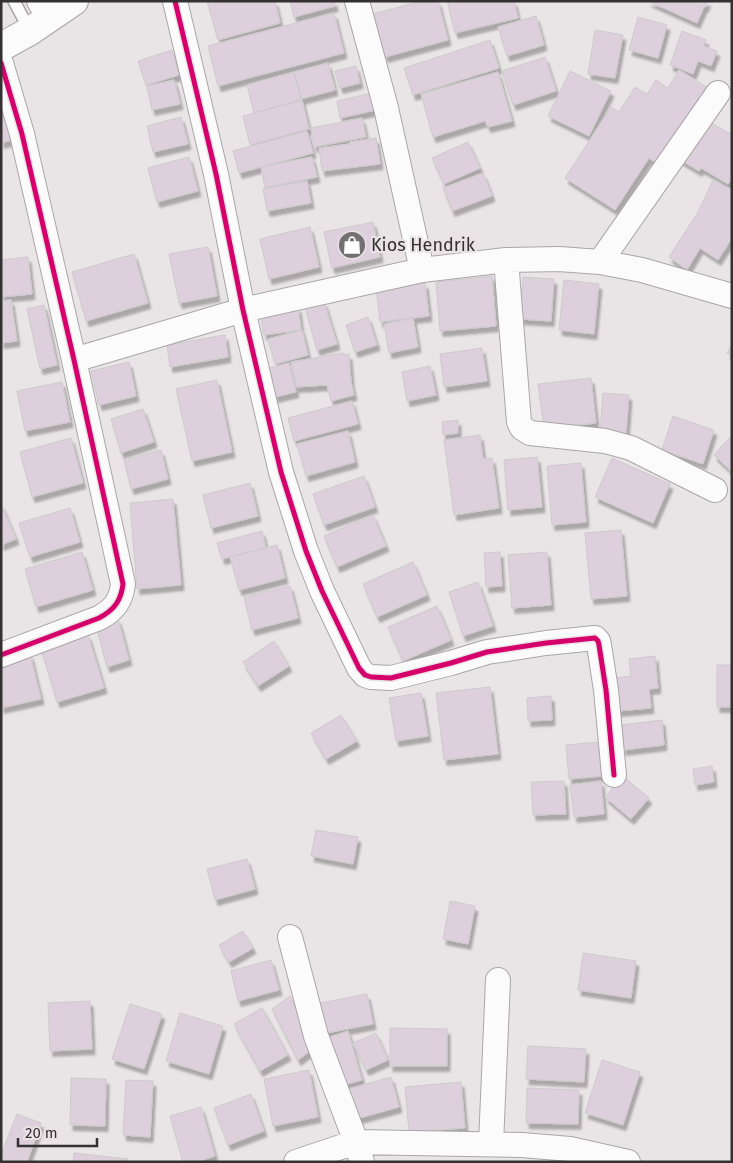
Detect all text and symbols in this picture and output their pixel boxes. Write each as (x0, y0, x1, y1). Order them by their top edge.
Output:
shop icon: Kios Hendrik (337, 230, 367, 260)
place label: Kios Hendrik (371, 234, 476, 256)
scale bar (18, 1116, 96, 1148)
text: 20 m (25, 1124, 58, 1142)

